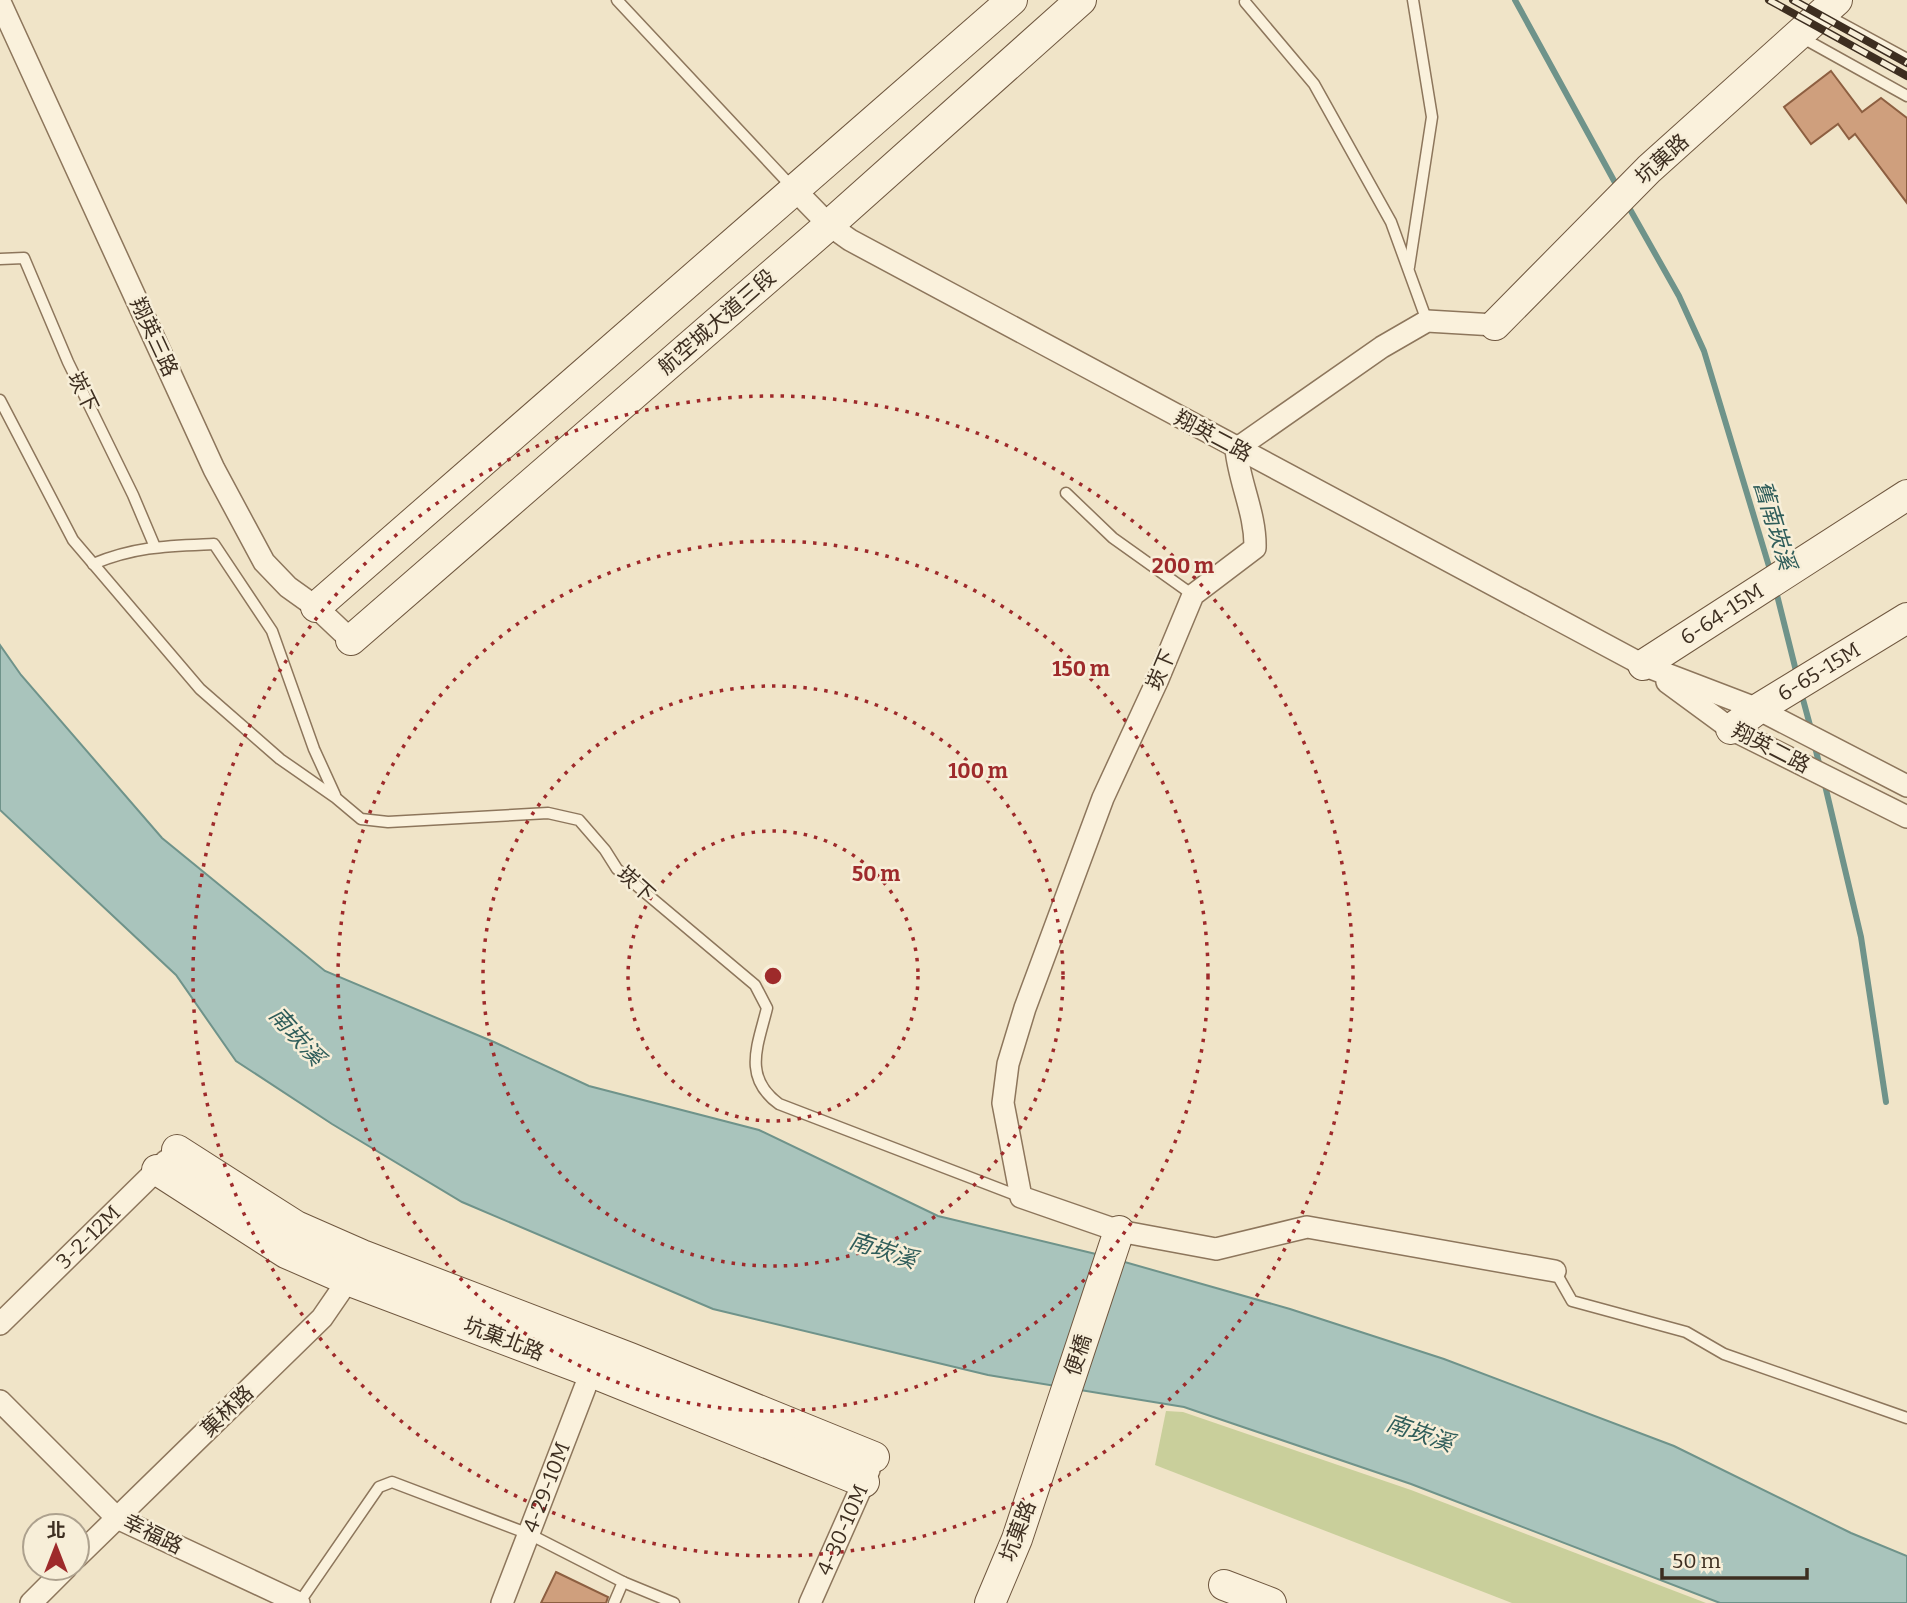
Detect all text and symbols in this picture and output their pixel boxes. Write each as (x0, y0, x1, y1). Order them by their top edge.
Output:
street label: 坑菓路 (1630, 128, 1694, 190)
street label: 航空城大道三段 (653, 264, 781, 380)
street label: 翔英三路 (124, 293, 184, 381)
street label: 崁下 (62, 367, 104, 417)
street label: 翔英二路 (1170, 405, 1256, 467)
water label: 舊南崁溪 (1748, 477, 1803, 576)
text: 200 m (1152, 553, 1214, 579)
street label: 6-64-15M (1676, 578, 1769, 650)
street label: 6-65-15M (1773, 637, 1865, 707)
street label: 崁下 (1141, 646, 1181, 694)
text: 150 m (1052, 656, 1110, 682)
street label: 翔英二路 (1728, 717, 1814, 779)
text: 100 m (948, 758, 1008, 784)
street label: 崁下 (612, 860, 660, 908)
text: 50 m (852, 861, 900, 887)
centre of rings (761, 964, 785, 988)
water label: 南崁溪 (264, 1001, 332, 1073)
street label: 3-2-12M (51, 1200, 126, 1274)
water label: 南崁溪 (846, 1226, 923, 1275)
street label: 坑菓北路 (460, 1312, 548, 1366)
street label: 便橋 (1059, 1331, 1097, 1379)
street label: 菓林路 (195, 1380, 259, 1442)
water label: 南崁溪 (1383, 1409, 1460, 1458)
street label: 4-29-10M (517, 1438, 576, 1536)
street label: 4-30-10M (811, 1481, 874, 1579)
street label: 坑菓路 (995, 1497, 1041, 1565)
street label: 幸福路 (119, 1509, 187, 1559)
north arrow (21, 1512, 91, 1582)
text: 北 (46, 1519, 66, 1542)
scale bar (1662, 1536, 1807, 1580)
text: 50 m (1672, 1548, 1721, 1574)

